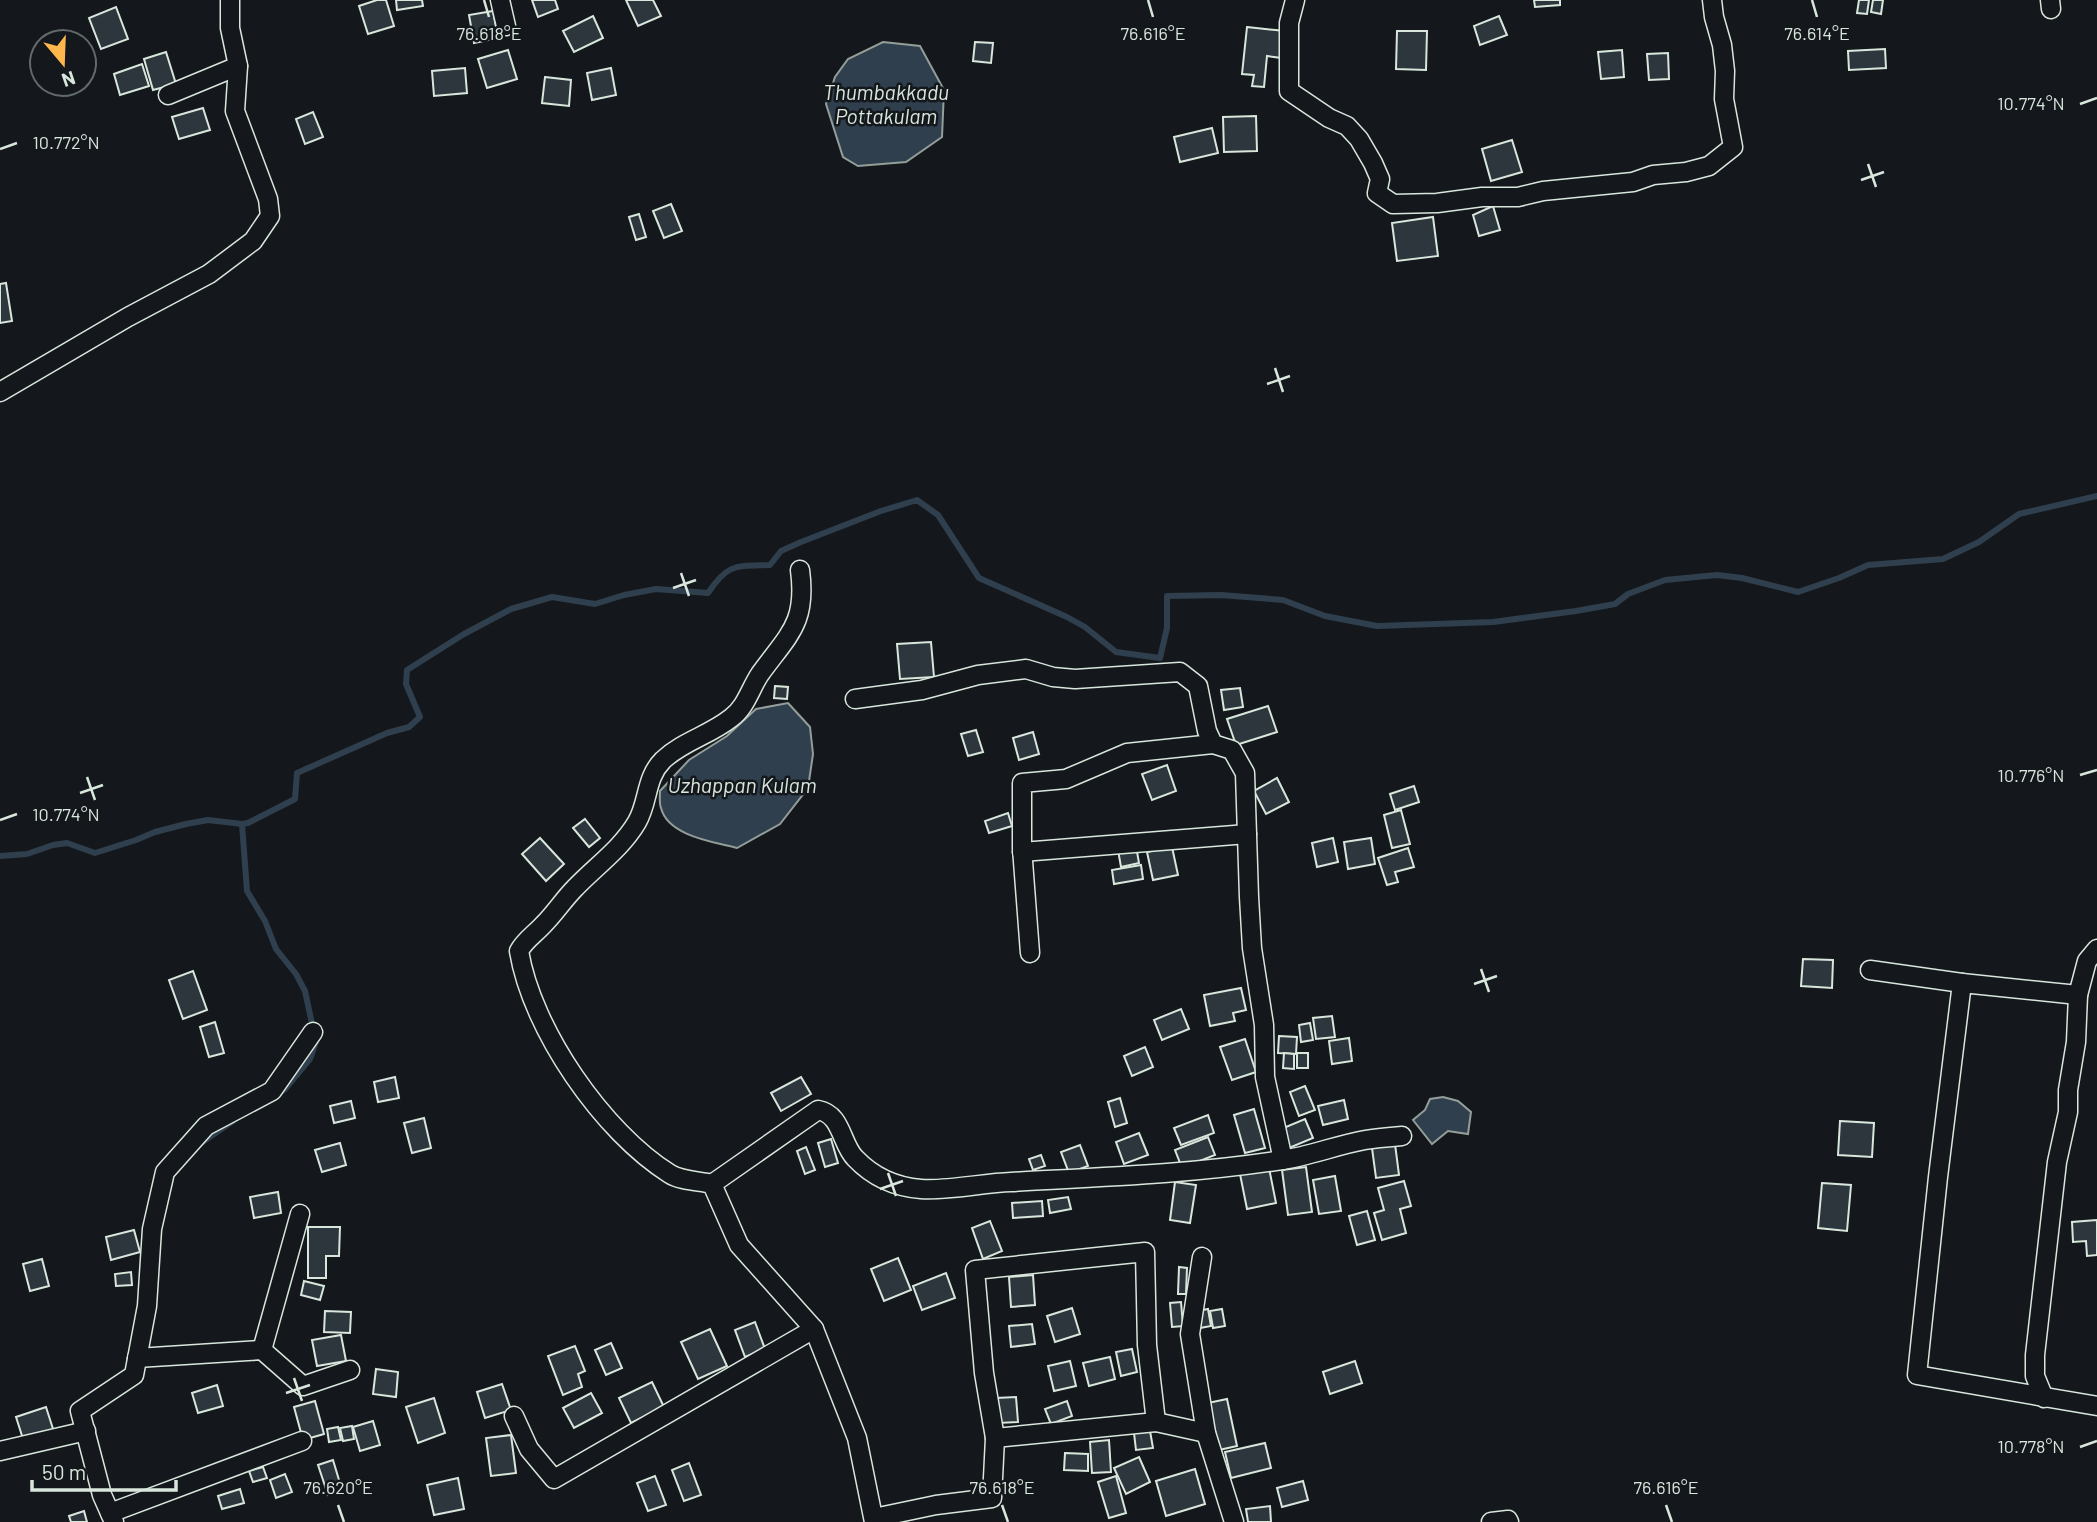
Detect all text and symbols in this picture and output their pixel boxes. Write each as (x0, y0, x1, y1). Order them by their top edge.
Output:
text: 76.618°E (456, 22, 522, 44)
text: 76.616°E (1120, 22, 1186, 44)
text: 76.614°E (1784, 22, 1850, 44)
north arrow (28, 28, 98, 98)
text: N (59, 67, 78, 92)
water label: Thumbakkadu Pottakulam (823, 79, 949, 128)
text: 10.774°N (1997, 92, 2065, 114)
text: 10.772°N (32, 131, 100, 153)
text: 10.776°N (1998, 764, 2064, 786)
water label: Uzhappan Kulam (667, 772, 817, 797)
text: 10.774°N (32, 803, 100, 825)
text: 10.778°N (1998, 1435, 2064, 1457)
scale bar (32, 1448, 175, 1492)
text: 50 m (42, 1459, 86, 1484)
text: 76.620°E (303, 1476, 373, 1498)
text: 76.618°E (969, 1476, 1035, 1498)
text: 76.616°E (1633, 1476, 1699, 1498)

